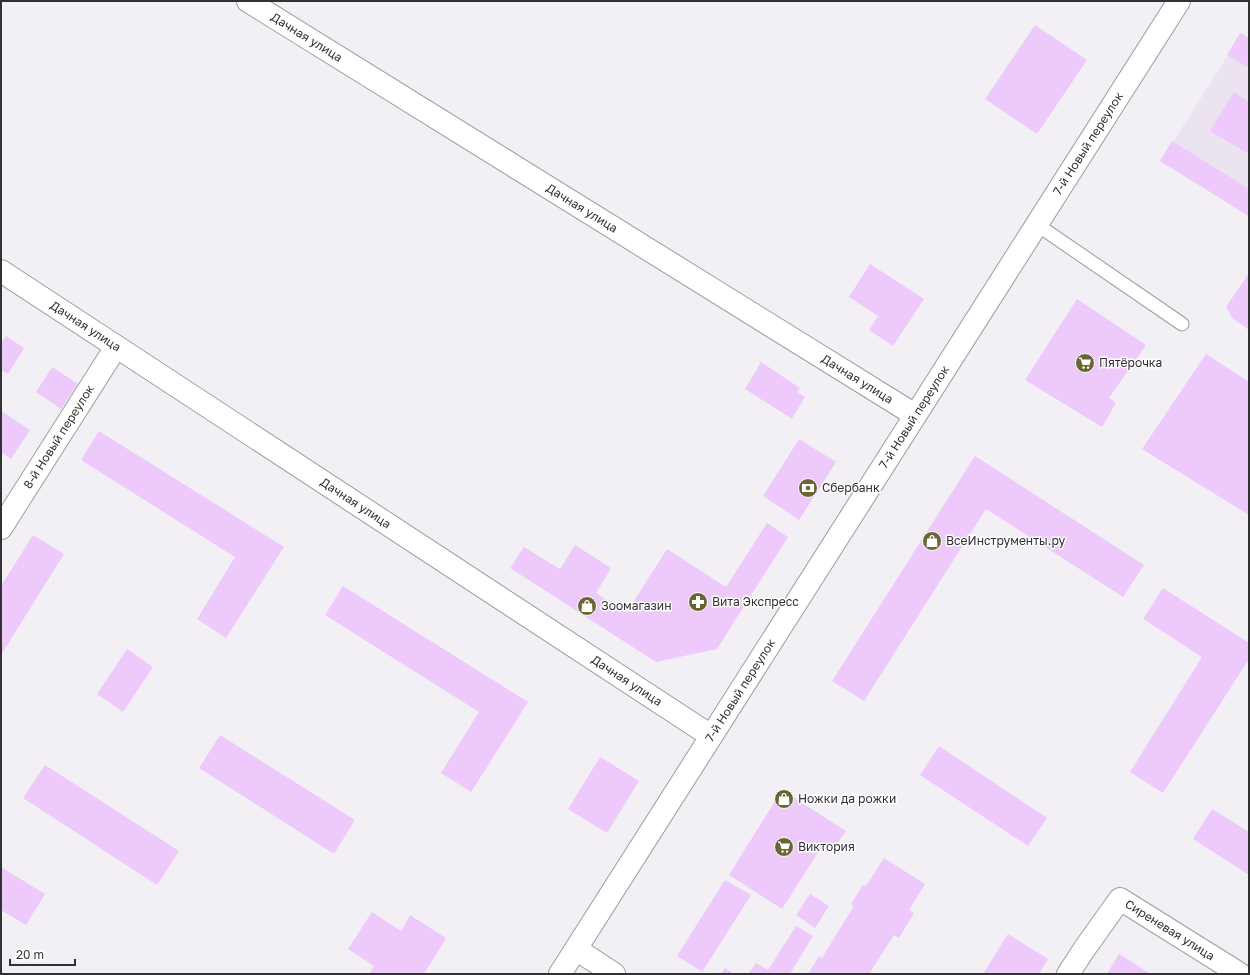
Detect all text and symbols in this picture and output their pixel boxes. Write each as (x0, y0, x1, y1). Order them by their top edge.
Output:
street label: Дачная улица (268, 9, 345, 65)
street label: 7-й Новый переулок (1049, 89, 1126, 198)
street label: Дачная улица (544, 180, 621, 236)
street label: Дачная улица (48, 297, 124, 354)
street label: Дачная улица (819, 351, 896, 407)
supermarket icon: Пятёрочка (1074, 352, 1096, 374)
place label: Пятёрочка (1099, 355, 1162, 370)
street label: 7-й Новый переулок (875, 362, 952, 471)
street label: 8-й Новый переулок (20, 382, 97, 491)
street label: Дачная улица (318, 474, 394, 531)
bank icon: Сбербанк (797, 477, 819, 499)
place label: Сбербанк (822, 480, 880, 495)
shop icon: ВсеИнструменты.ру (921, 530, 943, 552)
place label: ВсеИнструменты.ру (946, 533, 1066, 548)
pharmacy icon: Вита Экспресс (687, 591, 709, 613)
place label: Вита Экспресс (712, 594, 799, 609)
shop icon: Зоомагазин (576, 595, 598, 617)
place label: Зоомагазин (601, 598, 672, 613)
street label: 7-й Новый переулок (702, 636, 778, 745)
street label: Дачная улица (589, 652, 665, 709)
shop icon: Ножки да рожки (773, 788, 795, 810)
place label: Ножки да рожки (798, 791, 896, 806)
supermarket icon: Виктория (773, 836, 795, 858)
place label: Виктория (798, 839, 855, 854)
street label: Сиреневая улица (1123, 896, 1218, 963)
scale bar (10, 941, 75, 967)
text: 20 m (16, 947, 44, 962)

